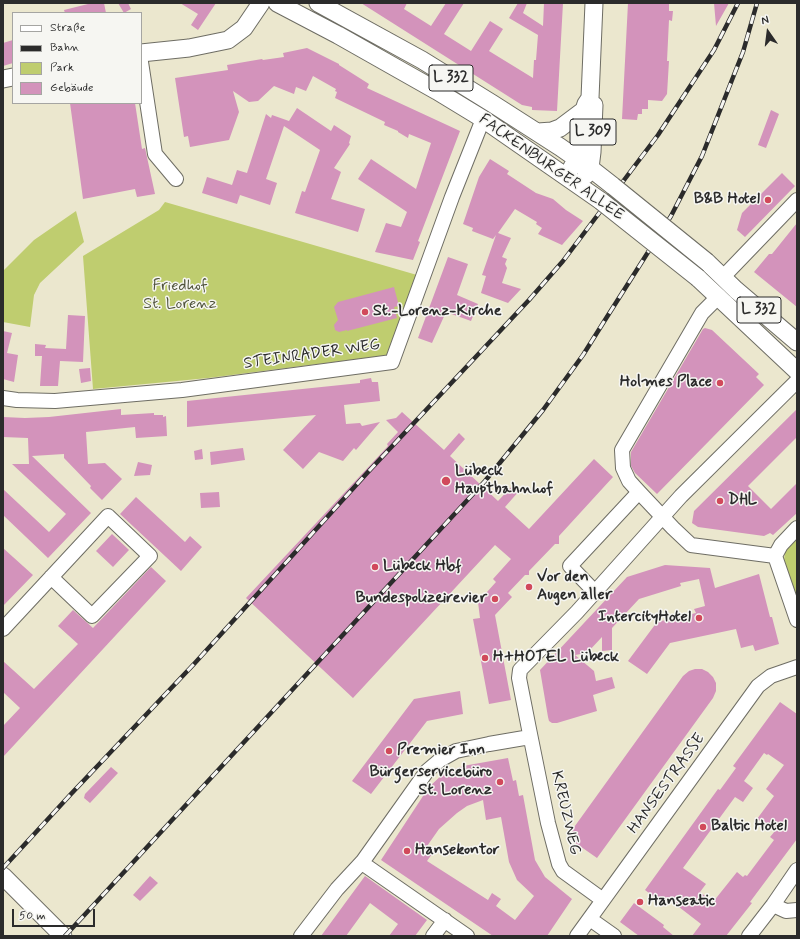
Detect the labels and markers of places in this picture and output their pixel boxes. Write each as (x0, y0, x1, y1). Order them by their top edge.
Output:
place label: B&B Hotel (694, 190, 760, 210)
marker: B&B Hotel (763, 195, 773, 205)
place label: St.-Lorenz-Kirche (373, 302, 502, 322)
marker: St.-Lorenz-Kirche (360, 307, 370, 317)
place label: Holmes Place (620, 373, 712, 393)
marker: Holmes Place (715, 378, 725, 388)
place label: Lübeck Hauptbahnhof (455, 462, 553, 500)
marker: Lübeck Hauptbahnhof (440, 475, 452, 487)
place label: DHL (728, 491, 757, 511)
marker: DHL (715, 496, 725, 506)
place label: Lübeck Hbf (383, 557, 461, 577)
marker: Lübeck Hbf (370, 562, 380, 572)
place label: Vor den Augen aller (537, 568, 612, 606)
marker: Vor den Augen aller (524, 582, 534, 592)
place label: Bundespolizeirevier (356, 589, 487, 609)
marker: Bundespolizeirevier (490, 594, 500, 604)
place label: IntercityHotel (598, 608, 691, 628)
marker: IntercityHotel (694, 613, 704, 623)
place label: H+HOTEL Lübeck (493, 648, 619, 668)
marker: H+HOTEL Lübeck (480, 653, 490, 663)
place label: Premier Inn (397, 741, 485, 761)
marker: Premier Inn (384, 746, 394, 756)
place label: Bürgerservicebüro St. Lorenz (370, 763, 492, 801)
marker: Bürgerservicebüro St. Lorenz (495, 777, 505, 787)
place label: Baltic Hotel (711, 817, 787, 837)
marker: Baltic Hotel (698, 822, 708, 832)
place label: Hansekontor (415, 841, 500, 861)
marker: Hansekontor (402, 846, 412, 856)
place label: Hanseatic (648, 892, 715, 912)
marker: Hanseatic (635, 897, 645, 907)

